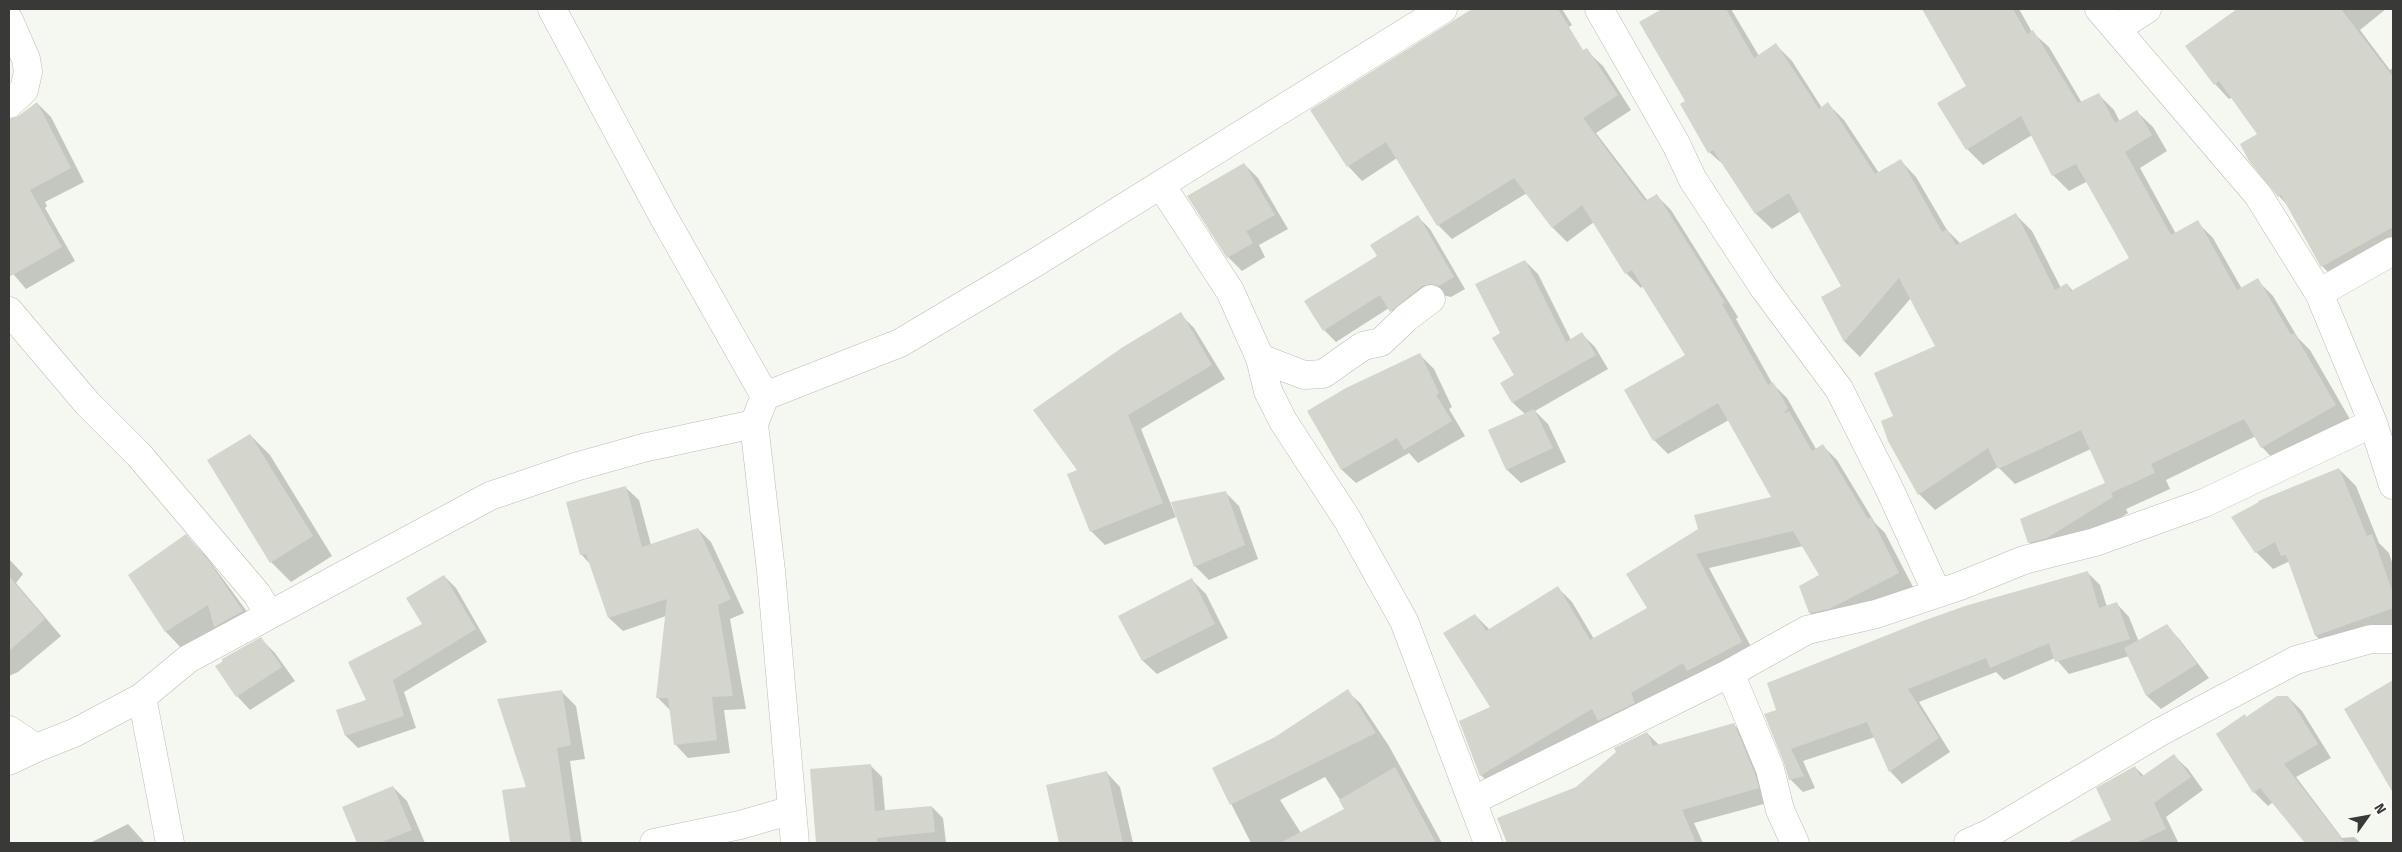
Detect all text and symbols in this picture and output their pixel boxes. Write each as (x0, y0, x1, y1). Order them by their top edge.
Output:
north arrow (2342, 792, 2392, 842)
text: N (2370, 800, 2390, 817)

